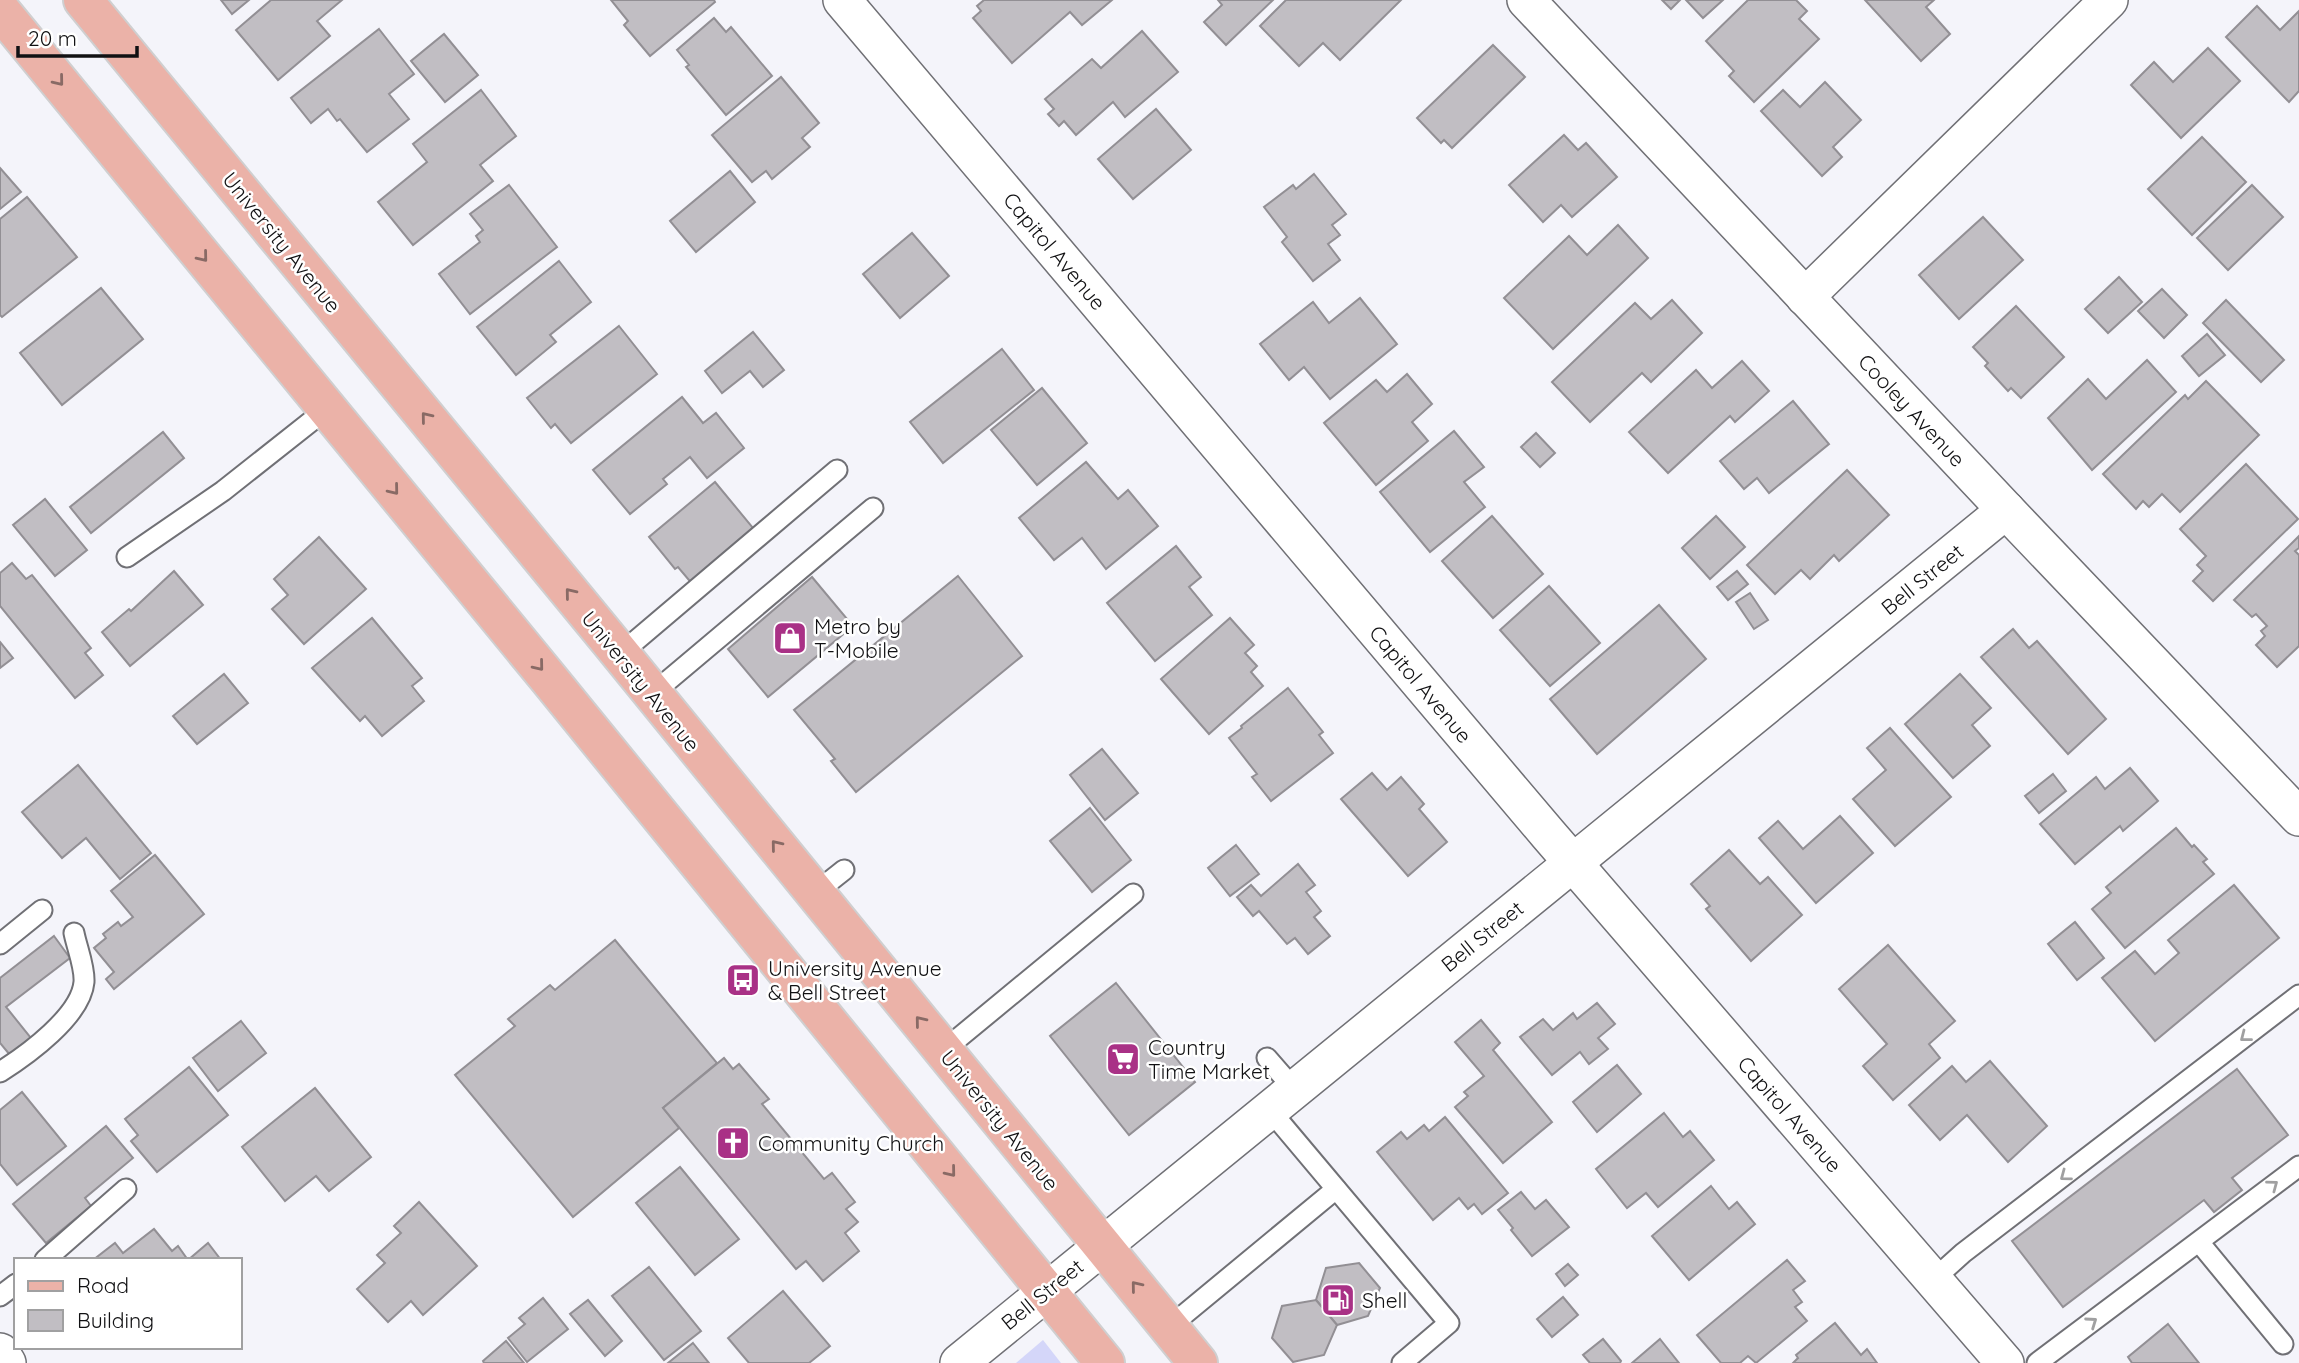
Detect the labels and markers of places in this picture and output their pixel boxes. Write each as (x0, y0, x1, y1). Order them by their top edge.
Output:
place label: Metro by T-Mobile (814, 613, 901, 663)
shop icon: Metro by T-Mobile (771, 619, 809, 657)
place label: University Avenue & Bell Street (768, 955, 942, 1005)
bus stop icon: University Avenue & Bell Street (724, 961, 762, 999)
place label: Country Time Market (1148, 1034, 1270, 1084)
supermarket icon: Country Time Market (1104, 1040, 1142, 1078)
church icon: Community Church (714, 1124, 752, 1162)
place label: Community Church (758, 1130, 944, 1156)
fuel station icon: Shell (1319, 1281, 1357, 1319)
place label: Shell (1362, 1287, 1407, 1313)

